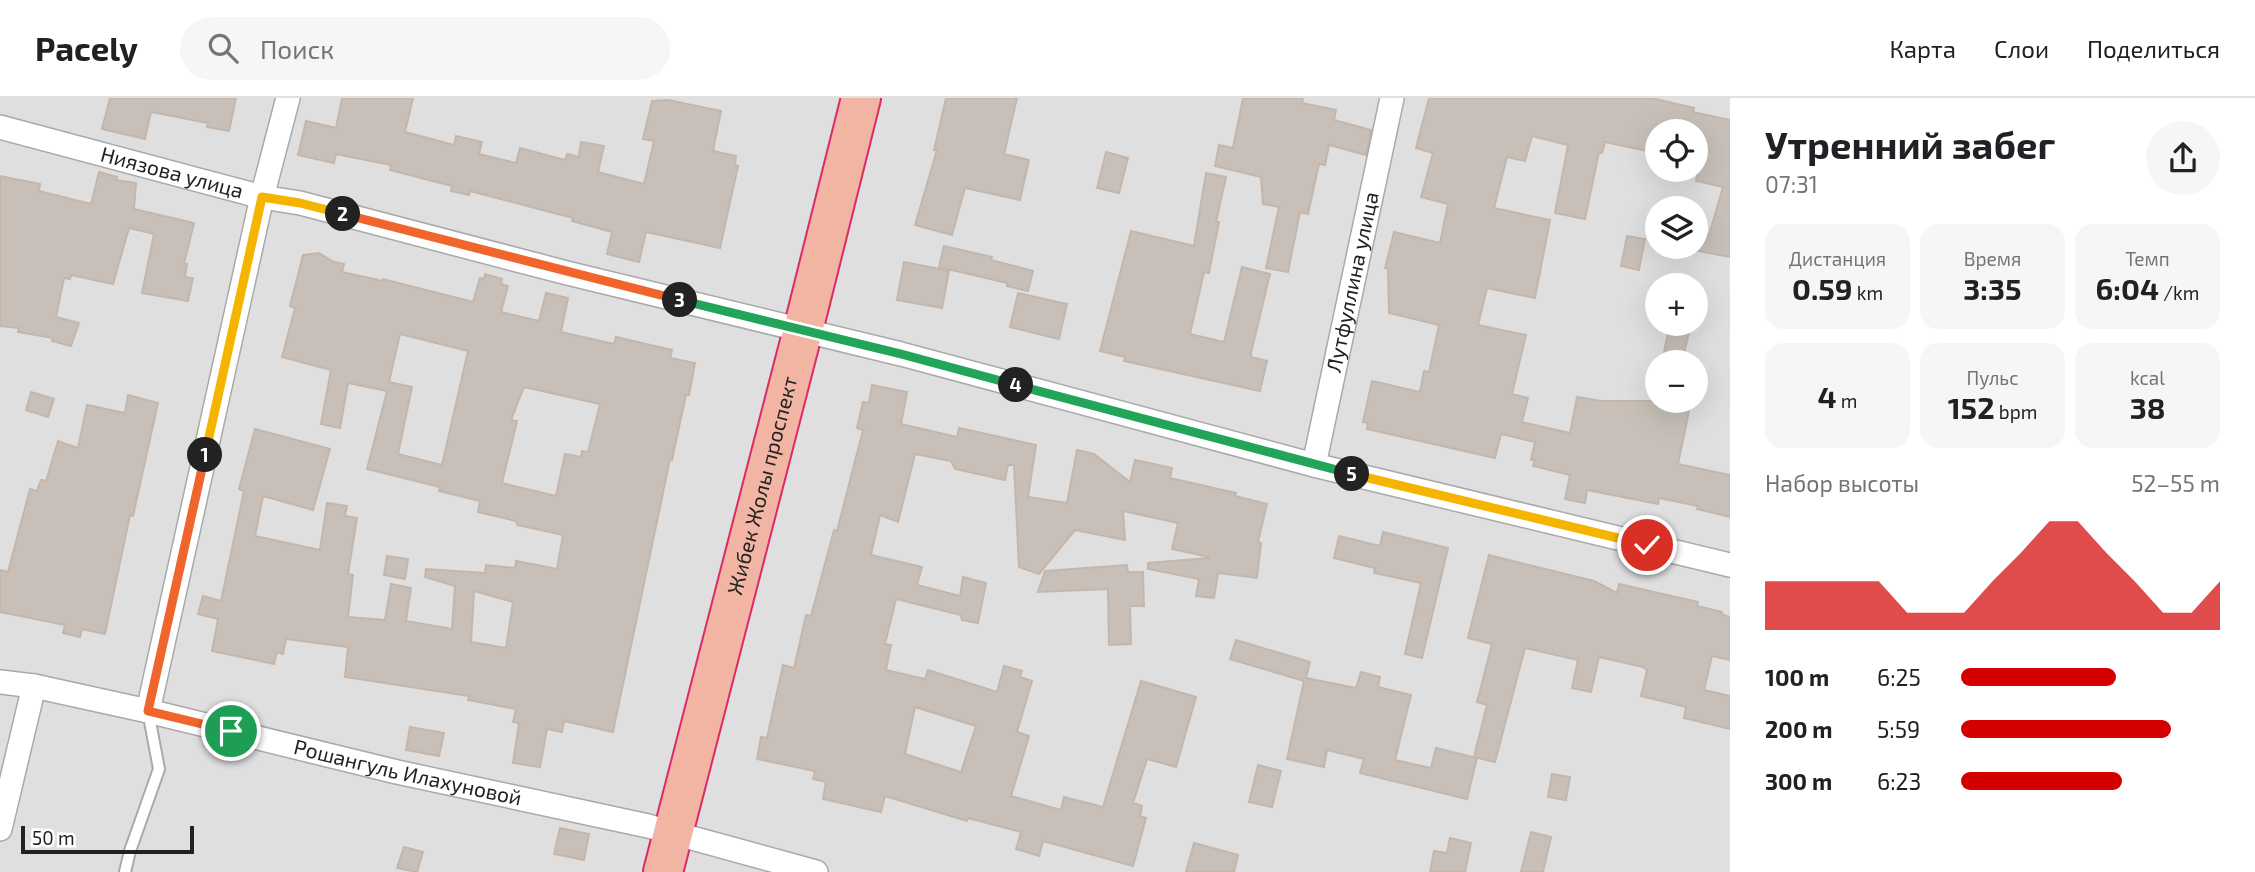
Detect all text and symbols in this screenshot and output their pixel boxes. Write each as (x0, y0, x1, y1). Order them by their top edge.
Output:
search box (180, 17, 670, 80)
text: Pacely (35, 28, 138, 68)
icon: search (204, 29, 242, 67)
text: Поиск (260, 33, 334, 64)
text: Карта (1889, 34, 1956, 63)
text: Слои (1994, 34, 2049, 63)
text: Поделиться (2087, 34, 2220, 63)
map controls (1645, 119, 1708, 413)
button: locate (1645, 119, 1708, 182)
text: Утренний забег (1765, 121, 2055, 167)
button: share (2146, 121, 2220, 195)
street label: Ниязова улица (98, 140, 246, 203)
text: 07:31 (1765, 170, 1818, 198)
street label: Лутфуллина улица (1320, 189, 1383, 374)
button: layers (1645, 196, 1708, 259)
pin: 2 (326, 197, 360, 232)
text: 2 (337, 202, 348, 225)
text: Дистанция (1789, 247, 1886, 270)
text: Время (1964, 247, 2021, 270)
text: Темп (2125, 247, 2170, 270)
text: 0.59 (1792, 270, 1852, 306)
text: 3:35 (1963, 270, 2022, 306)
text: 6:04 (2096, 270, 2159, 306)
button: + (1645, 273, 1708, 336)
text: km (1852, 281, 1883, 304)
text: /km (2159, 281, 2199, 304)
pin: 3 (662, 282, 698, 318)
text: 3 (674, 288, 685, 311)
button: − (1645, 350, 1708, 413)
text: Пульс (1966, 366, 2019, 389)
text: kcal (2130, 366, 2165, 389)
pin: 4 (998, 368, 1034, 402)
street label: Жибек Жолы проспект (721, 373, 802, 597)
text: 4 (1009, 373, 1022, 396)
text: 4 (1817, 378, 1837, 414)
text: m (1837, 389, 1858, 412)
text: 152 (1948, 389, 1995, 425)
text: 38 (2130, 389, 2165, 425)
text: bpm (1995, 400, 2037, 423)
pin: 1 (188, 438, 222, 472)
text: 1 (200, 443, 209, 466)
pin: 5 (1334, 456, 1370, 492)
text: 5 (1346, 462, 1357, 485)
text: Набор высоты (1765, 469, 1919, 497)
text: 52–55 m (2131, 469, 2220, 497)
pin (1617, 515, 1677, 575)
icon: check (1628, 526, 1666, 564)
text: 100 m (1765, 663, 1829, 691)
text: 6:25 (1877, 663, 1921, 691)
pin (201, 701, 261, 761)
icon: arrive (212, 712, 250, 750)
text: 200 m (1765, 715, 1833, 743)
text: 5:59 (1877, 715, 1920, 743)
street label: Рошангуль Илахуновой (292, 733, 524, 810)
text: 300 m (1765, 767, 1832, 795)
text: 6:23 (1877, 767, 1921, 795)
scale bar (21, 823, 194, 855)
text: 50 m (32, 826, 75, 849)

